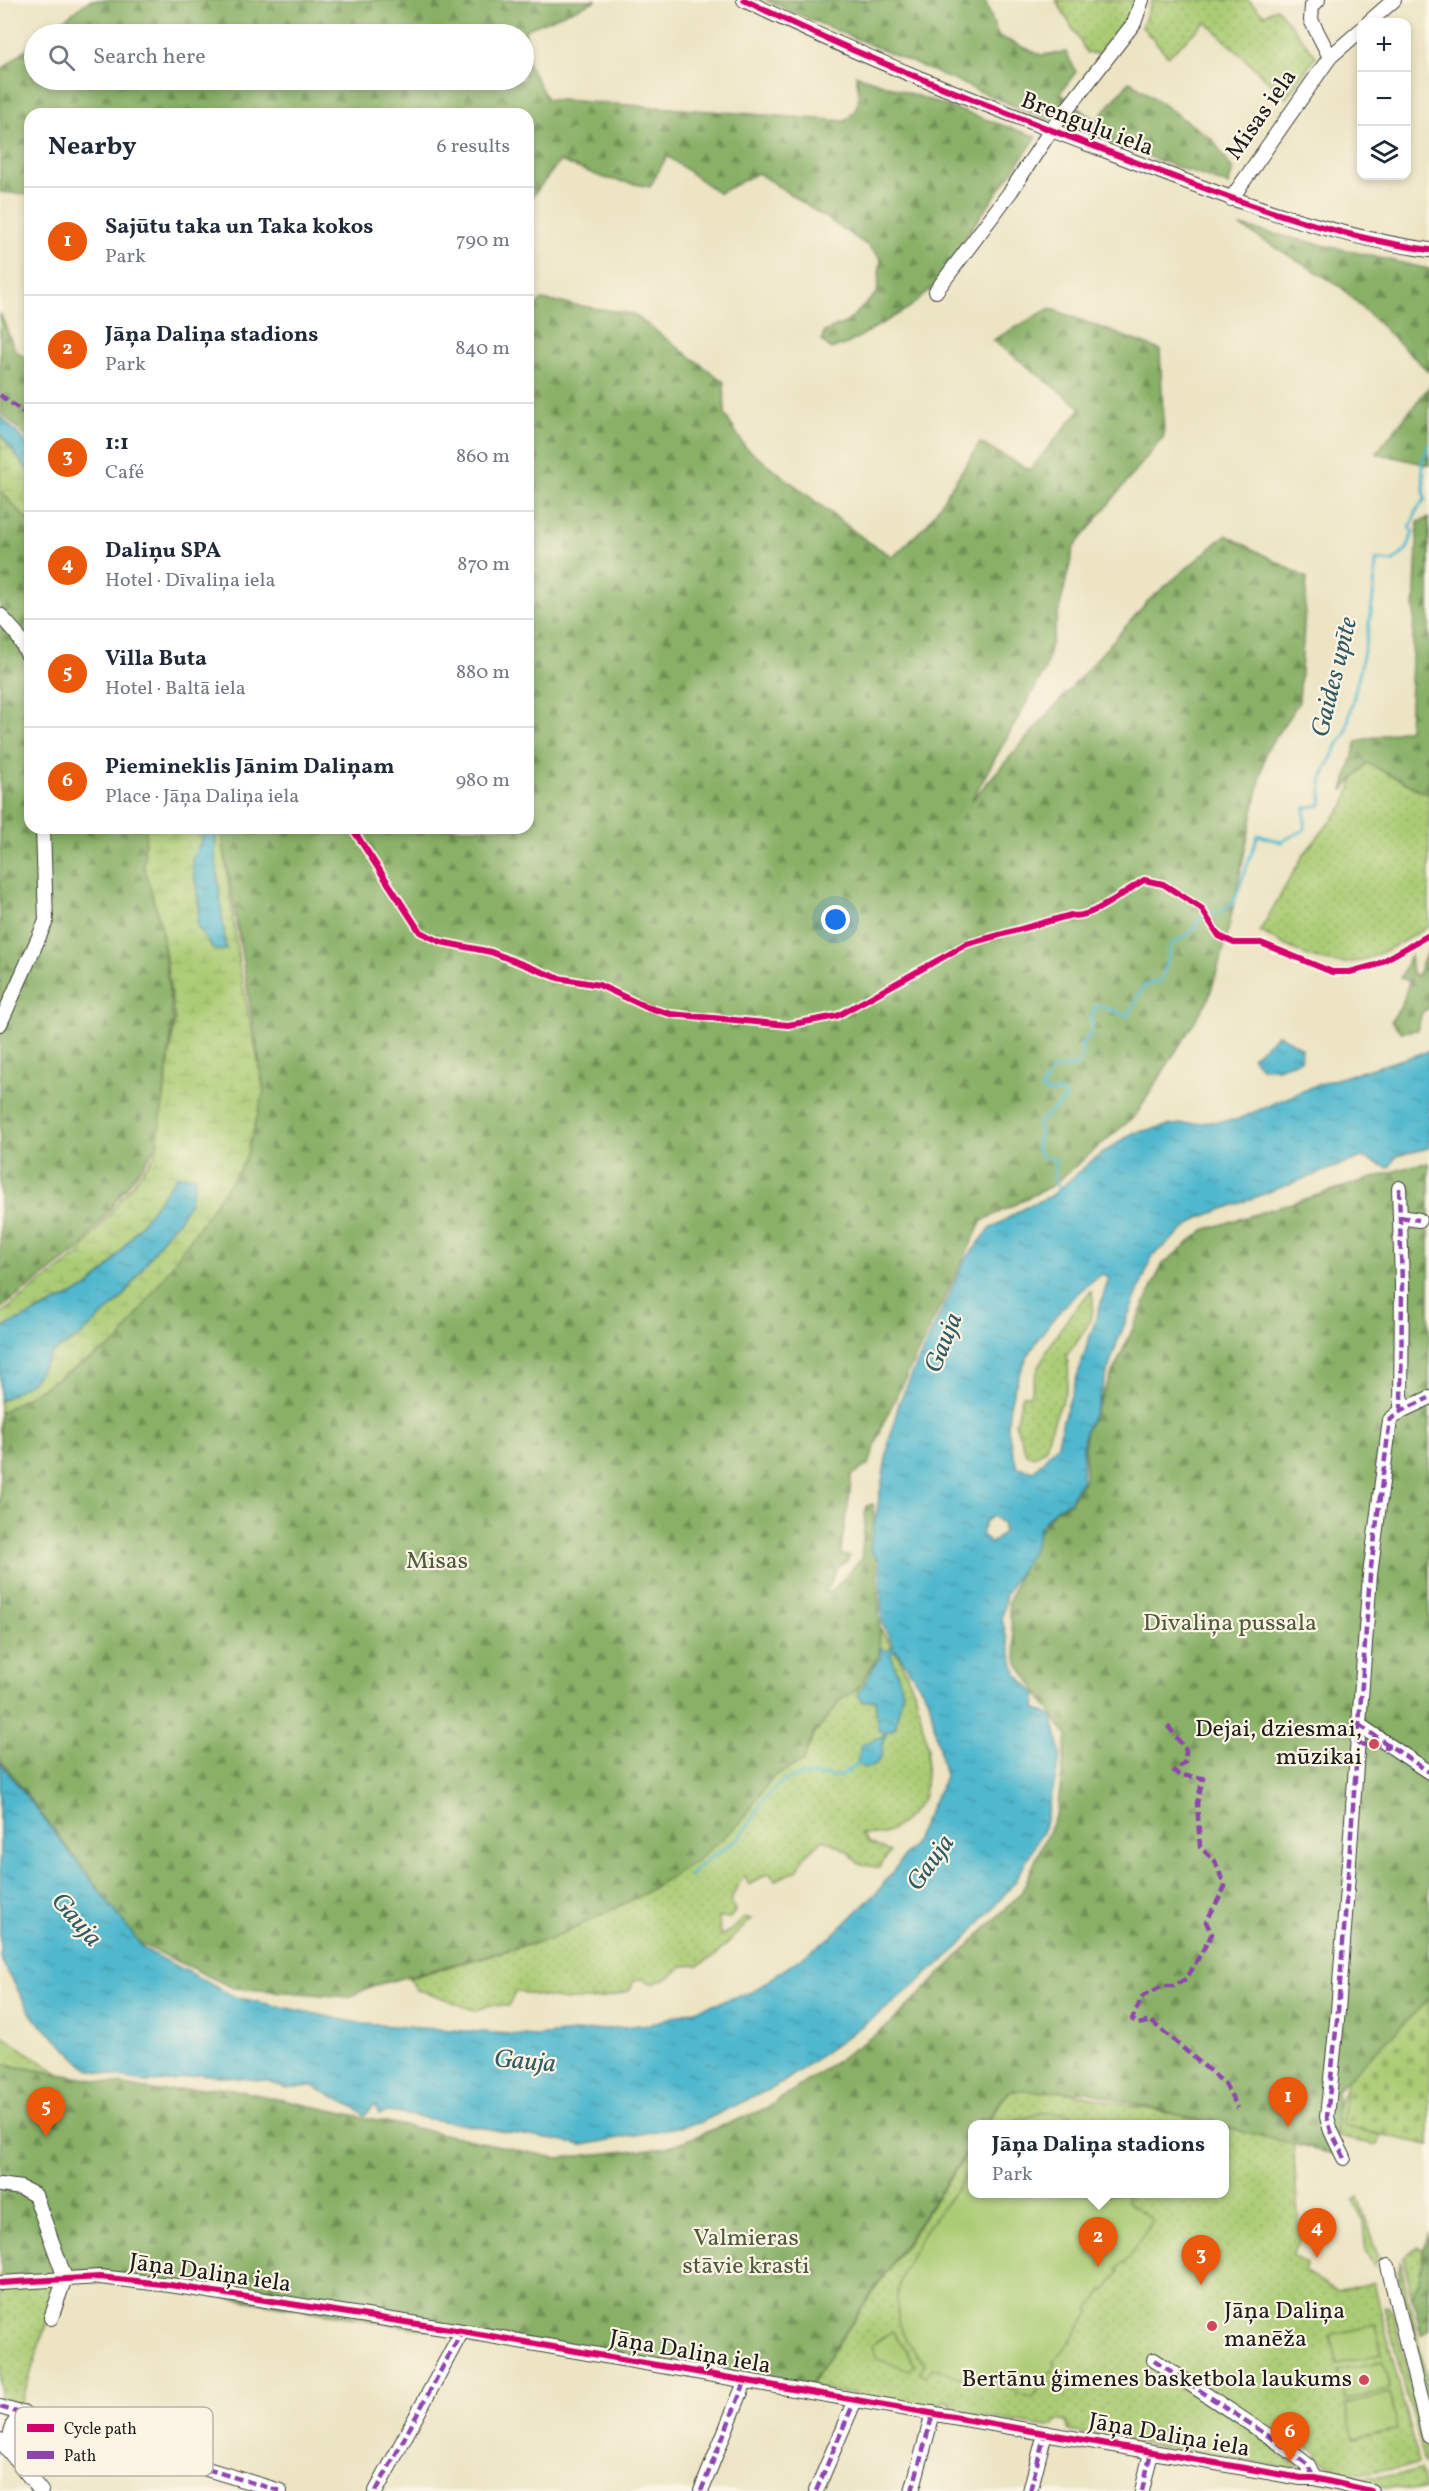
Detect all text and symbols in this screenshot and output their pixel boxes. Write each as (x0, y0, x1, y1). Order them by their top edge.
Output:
map controls (1357, 18, 1411, 180)
button: + (1357, 18, 1411, 72)
search box (24, 24, 534, 90)
icon: search (45, 41, 78, 74)
text: Search here (93, 42, 206, 73)
street label: Misas iela (1218, 62, 1306, 168)
button: − (1357, 72, 1411, 126)
street label: Brenguļu iela (1016, 84, 1158, 166)
button: layers (1357, 126, 1411, 180)
text: Nearby (48, 129, 137, 165)
text: 6 results (437, 133, 510, 161)
text: Sajūtu taka un Taka kokos (105, 212, 374, 243)
text: 1 (63, 227, 72, 255)
text: 790 m (456, 227, 510, 255)
text: Park (105, 243, 146, 271)
text: Jāņa Daliņa stadions (105, 320, 318, 351)
text: 2 (62, 335, 73, 363)
text: 840 m (455, 335, 510, 363)
text: Park (105, 351, 146, 379)
text: 1:1 (105, 428, 129, 459)
text: 3 (62, 443, 73, 471)
text: 860 m (456, 443, 510, 471)
text: Café (105, 459, 144, 487)
text: Daliņu SPA (105, 536, 221, 567)
text: 4 (61, 551, 74, 579)
text: 870 m (457, 551, 510, 579)
text: Hotel · Dīvaliņa iela (105, 567, 275, 595)
water label: Gaides upīte (1303, 613, 1367, 741)
text: Villa Buta (105, 644, 207, 675)
text: 5 (63, 659, 72, 687)
text: 880 m (456, 659, 510, 687)
text: Hotel · Baltā iela (105, 675, 246, 703)
text: Piemineklis Jānim Daliņam (105, 752, 394, 783)
text: 6 (62, 767, 73, 795)
text: 980 m (456, 767, 510, 795)
text: Place · Jāņa Daliņa iela (105, 783, 299, 811)
your location (821, 905, 850, 934)
water label: Gauja (916, 1308, 972, 1378)
park label: Misas (406, 1545, 468, 1579)
park label: Dīvaliņa pussala (1143, 1607, 1317, 1641)
place label: Dejai, dziesmai, mūzikai (1195, 1713, 1362, 1775)
marker: Dejai, dziesmai, mūzikai (1367, 1737, 1381, 1751)
water label: Gauja (898, 1827, 964, 1899)
water label: Gauja (42, 1885, 110, 1955)
water label: Gauja (493, 2041, 557, 2083)
pin: 1 (1268, 2078, 1308, 2127)
pin: 5 (26, 2088, 66, 2137)
popup (968, 2120, 1229, 2198)
text: Jāņa Daliņa stadions (992, 2130, 1205, 2161)
text: Park (992, 2161, 1033, 2189)
pin: 4 (1298, 2208, 1336, 2258)
pin: 2 (1078, 2218, 1118, 2267)
park label: Valmieras stāvie krasti (682, 2222, 810, 2284)
pin: 3 (1182, 2236, 1220, 2285)
street label: Jāņa Daliņa iela (127, 2246, 293, 2302)
place label: Jāņa Daliņa manēža (1224, 2295, 1345, 2357)
marker: Jāņa Daliņa manēža (1205, 2319, 1219, 2333)
street label: Jāņa Daliņa iela (606, 2322, 774, 2384)
place label: Bertānu ģimenes basketbola laukums (961, 2363, 1352, 2397)
marker: Bertānu ģimenes basketbola laukums (1357, 2373, 1371, 2387)
street label: Jāņa Daliņa iela (1085, 2405, 1253, 2467)
legend (15, 2407, 213, 2476)
pin: 6 (1270, 2412, 1310, 2462)
text: Cycle path (64, 2419, 137, 2441)
text: Path (64, 2446, 96, 2468)

